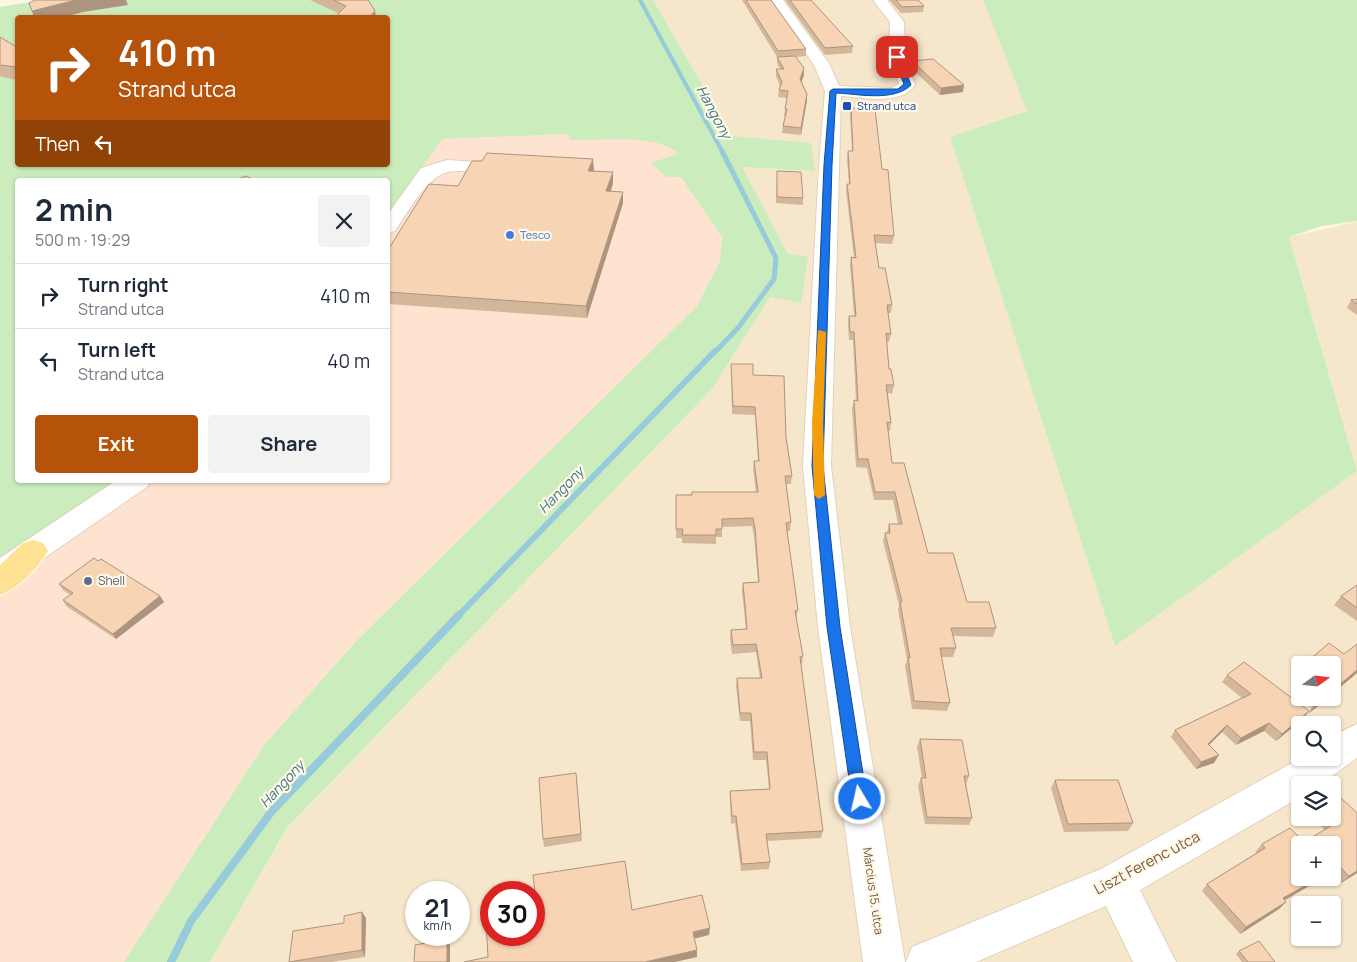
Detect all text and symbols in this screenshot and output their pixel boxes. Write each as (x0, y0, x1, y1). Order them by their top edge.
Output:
text: 410 m (118, 29, 216, 77)
icon: right (35, 35, 100, 100)
pin (876, 36, 918, 78)
icon: arrive (883, 43, 911, 71)
text: Strand utca (118, 74, 236, 104)
water label: Hangony (693, 82, 738, 144)
place label: Strand utca (857, 98, 916, 113)
marker: Strand utca (841, 100, 853, 112)
icon: left (90, 130, 118, 158)
text: Then (35, 131, 80, 157)
text: 2 min (35, 189, 113, 230)
button: close (318, 195, 370, 247)
place label: Tesco (520, 227, 551, 242)
text: 500 m · 19:29 (35, 229, 131, 251)
marker: Tesco (504, 229, 516, 241)
text: Turn right (78, 272, 168, 298)
icon: right (35, 282, 63, 310)
text: 410 m (320, 283, 370, 309)
text: Strand utca (78, 298, 164, 320)
text: Turn left (78, 337, 156, 363)
icon: left (35, 347, 63, 375)
text: 40 m (327, 348, 370, 374)
text: Strand utca (78, 363, 164, 385)
button: Exit (35, 415, 198, 473)
button: Share (208, 415, 370, 473)
water label: Hangony (534, 460, 589, 517)
place label: Shell (98, 572, 125, 589)
marker: Shell (82, 575, 94, 587)
north arrow (1291, 656, 1341, 706)
map controls (1291, 656, 1341, 946)
button: search (1291, 716, 1341, 766)
water label: Hangony (255, 754, 310, 811)
position arrow (833, 772, 885, 824)
button: layers (1291, 776, 1341, 826)
street label: Liszt Ferenc utca (1090, 826, 1203, 899)
button: + (1291, 836, 1341, 886)
street label: Március 15. utca (859, 846, 888, 936)
speed limit sign: 30 (480, 881, 545, 946)
text: 21 (425, 890, 450, 925)
button: − (1291, 896, 1341, 946)
text: km/h (424, 917, 451, 934)

